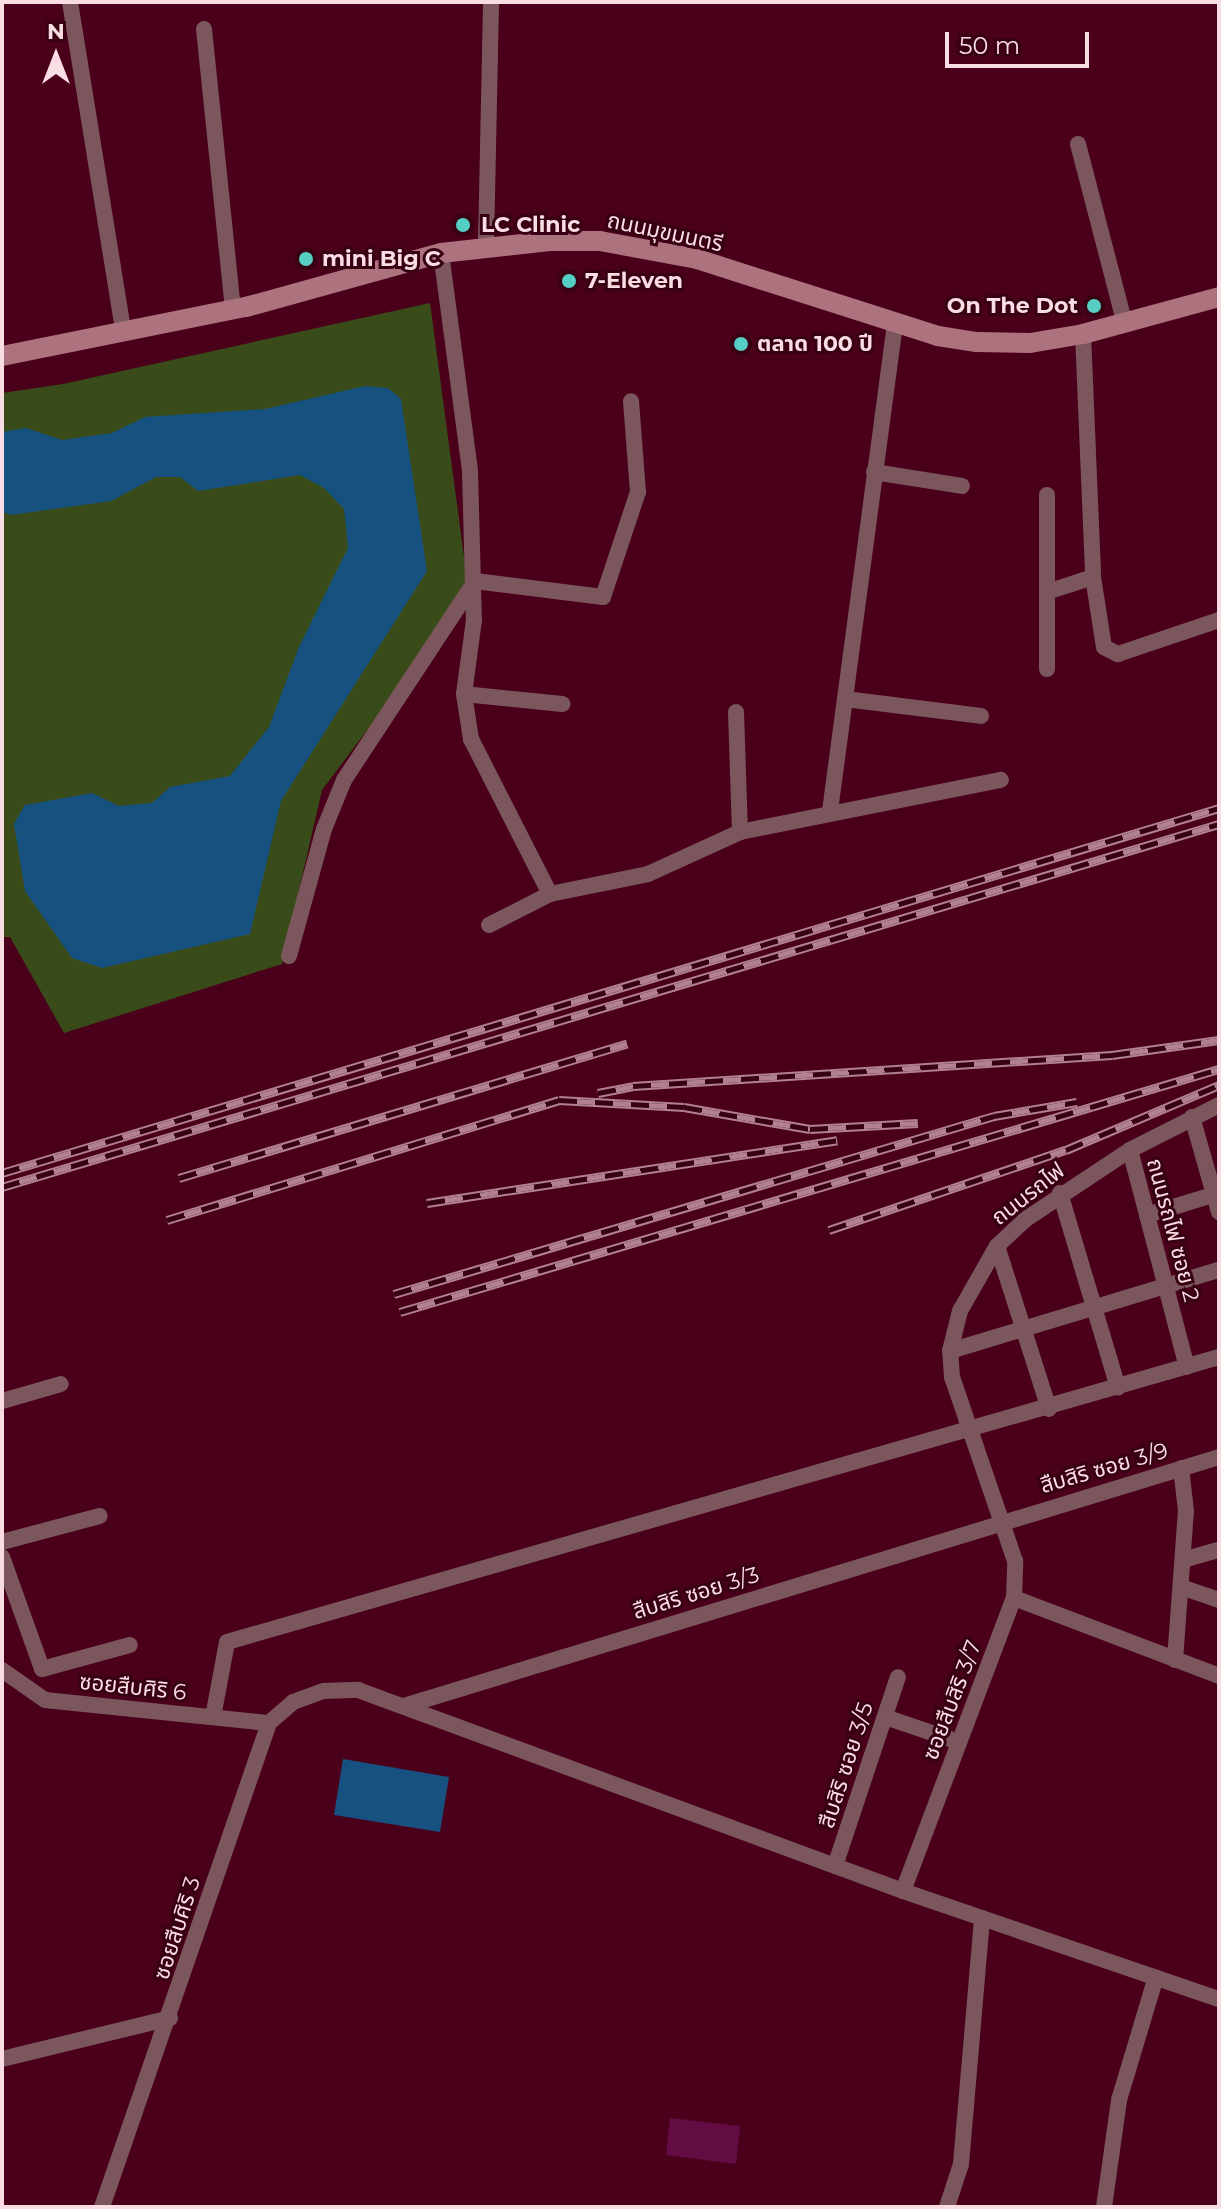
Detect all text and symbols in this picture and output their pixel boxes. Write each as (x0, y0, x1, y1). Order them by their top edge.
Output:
north arrow (16, 16, 96, 96)
scale bar (949, 16, 1093, 66)
text: N (47, 18, 65, 45)
text: 50 m (959, 31, 1020, 60)
street label: ถนนมุขมนตรี (605, 207, 725, 257)
place label: LC Clinic (481, 212, 580, 238)
marker: LC Clinic (452, 214, 474, 236)
place label: mini Big C (322, 246, 441, 272)
marker: mini Big C (297, 250, 315, 268)
place label: 7-Eleven (585, 268, 683, 294)
marker: 7-Eleven (560, 272, 578, 290)
place label: On The Dot (947, 293, 1078, 319)
marker: On The Dot (1085, 297, 1103, 315)
place label: ตลาด 100 ปี (757, 331, 873, 357)
marker: ตลาด 100 ปี (732, 335, 750, 353)
street label: ถนนรถไฟ ซอย 2 (1141, 1155, 1205, 1305)
street label: ถนนรถไฟ (986, 1157, 1070, 1231)
street label: สืบสิริ ซอย 3/9 (1037, 1437, 1171, 1499)
street label: สืบสิริ ซอย 3/3 (630, 1561, 762, 1625)
street label: ซอยสืบสิริ 3/7 (917, 1636, 987, 1764)
street label: ซอยสืบศิริ 6 (78, 1668, 188, 1706)
street label: สืบสิริ ซอย 3/5 (813, 1699, 879, 1831)
street label: ซอยสืบศิริ 3 (148, 1873, 206, 1983)

